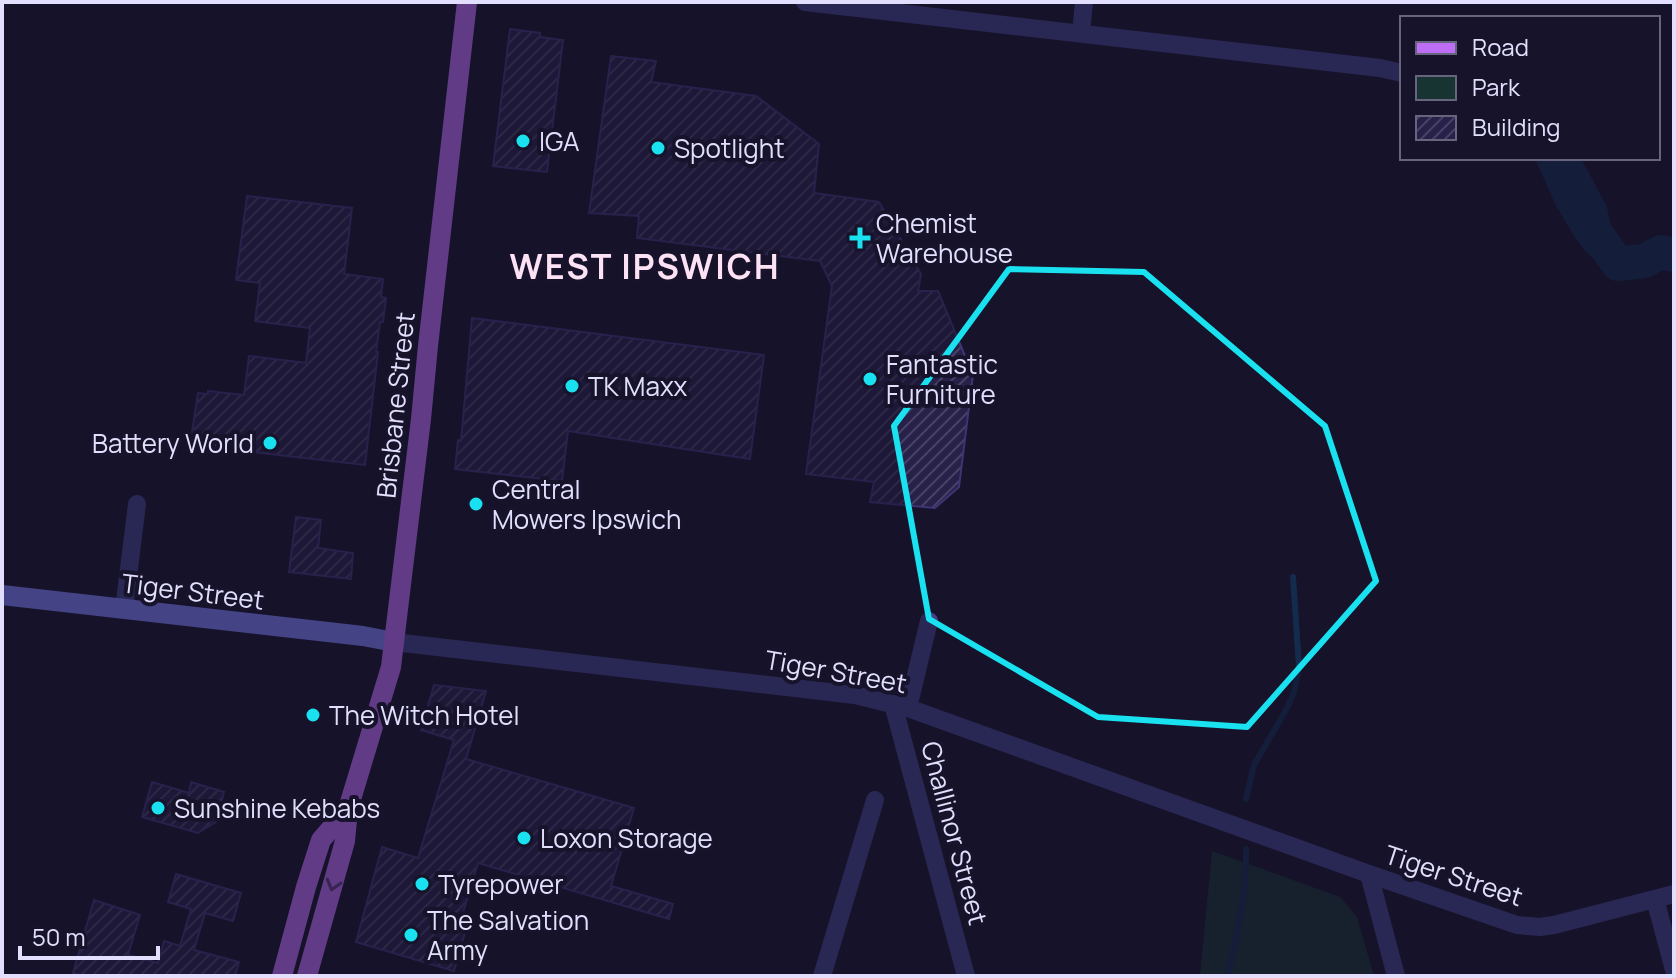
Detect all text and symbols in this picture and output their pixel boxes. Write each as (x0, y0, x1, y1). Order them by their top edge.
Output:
legend (1400, 16, 1660, 160)
text: Road (1472, 30, 1529, 63)
text: Park (1472, 70, 1521, 103)
text: Building (1472, 110, 1560, 143)
place label: IGA (539, 123, 579, 159)
place label: Spotlight (674, 130, 785, 166)
marker: IGA (514, 132, 532, 150)
marker: Spotlight (649, 139, 667, 157)
place label: Chemist Warehouse (876, 205, 1013, 271)
marker: Chemist Warehouse (851, 229, 869, 247)
district label: WEST IPSWICH (510, 243, 780, 289)
street label: Brisbane Street (367, 310, 423, 500)
place label: Fantastic Furniture (886, 346, 998, 412)
place label: TK Maxx (588, 368, 688, 404)
marker: Fantastic Furniture (861, 370, 879, 388)
marker: TK Maxx (563, 377, 581, 395)
place label: Battery World (92, 425, 254, 461)
marker: Battery World (261, 434, 279, 452)
place label: Central Mowers Ipswich (492, 471, 681, 537)
marker: Central Mowers Ipswich (467, 495, 485, 513)
street label: Tiger Street (120, 564, 266, 618)
street label: Tiger Street (762, 641, 910, 701)
place label: The Witch Hotel (329, 697, 520, 733)
marker: The Witch Hotel (304, 706, 322, 724)
street label: Challinor Street (913, 737, 997, 929)
place label: Sunshine Kebabs (174, 790, 380, 826)
marker: Sunshine Kebabs (149, 799, 167, 817)
place label: Loxon Storage (540, 820, 713, 856)
marker: Loxon Storage (515, 829, 533, 847)
street label: Tiger Street (1380, 836, 1528, 914)
place label: Tyrepower (438, 866, 564, 902)
marker: Tyrepower (413, 875, 431, 893)
one-way arrow (325, 878, 342, 892)
place label: The Salvation Army (427, 902, 589, 968)
scale bar (20, 910, 158, 960)
text: 50 m (32, 920, 86, 953)
marker: The Salvation Army (402, 926, 420, 944)

